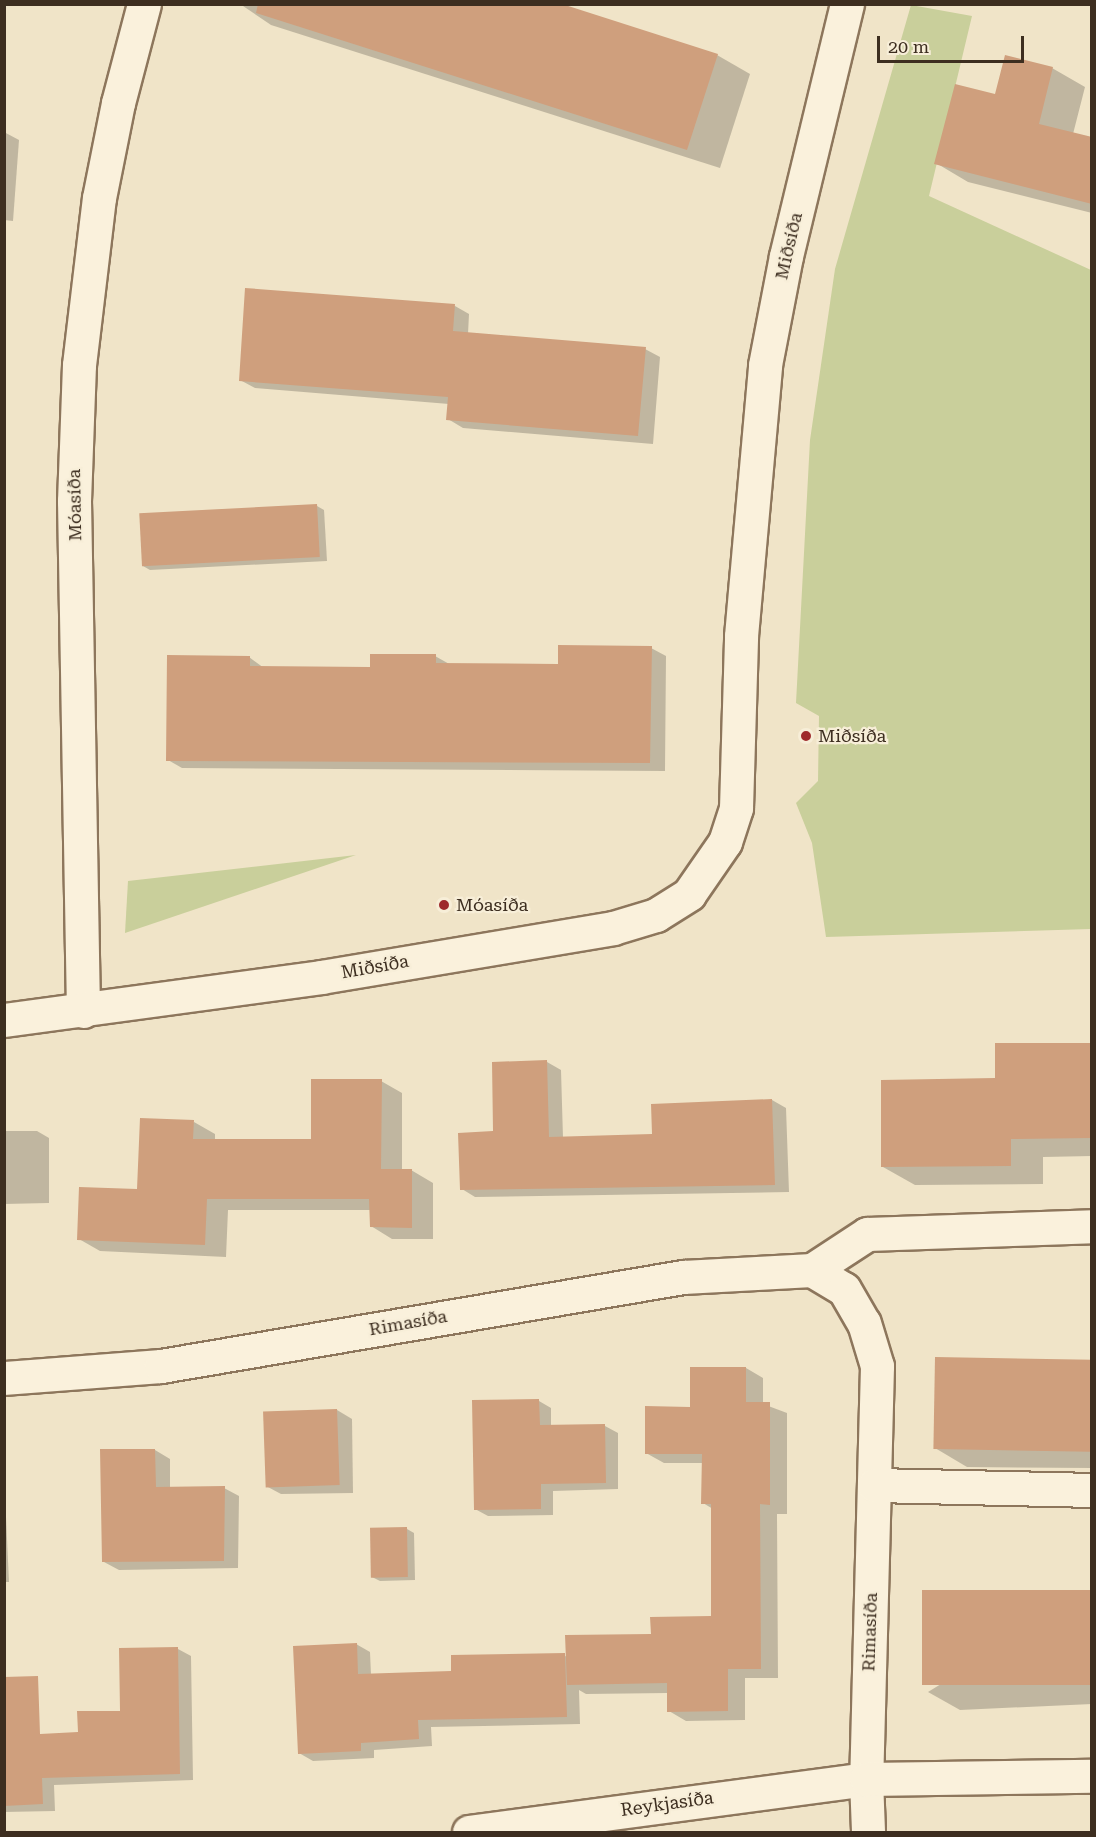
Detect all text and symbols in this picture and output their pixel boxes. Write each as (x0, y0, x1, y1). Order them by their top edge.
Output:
scale bar (880, 24, 1027, 62)
text: 20 m (888, 36, 929, 57)
street label: Miðsíða (771, 210, 807, 282)
street label: Móasíða (64, 469, 86, 541)
place label: Miðsíða (818, 725, 886, 747)
marker: Miðsíða (799, 729, 813, 743)
place label: Móasíða (456, 894, 528, 916)
marker: Móasíða (437, 898, 451, 912)
street label: Miðsíða (339, 950, 411, 984)
street label: Rimasíða (367, 1306, 449, 1340)
street label: Rimasíða (858, 1592, 882, 1672)
street label: Reykjasíða (619, 1787, 715, 1821)

